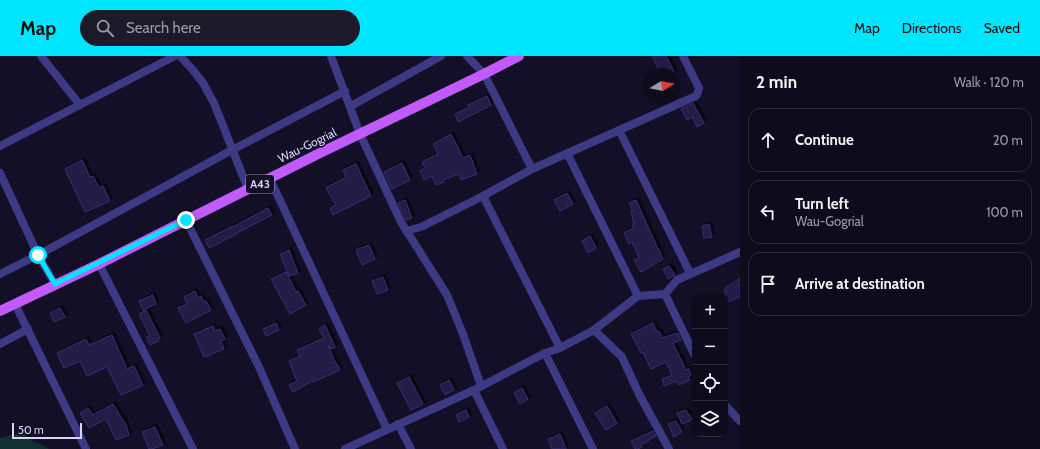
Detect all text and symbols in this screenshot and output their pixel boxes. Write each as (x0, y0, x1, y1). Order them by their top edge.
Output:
search box (80, 10, 360, 46)
text: Map (20, 17, 56, 40)
icon: search (94, 17, 116, 39)
text: Search here (126, 19, 201, 37)
text: Map (854, 19, 880, 37)
text: Directions (902, 19, 962, 37)
text: Saved (984, 19, 1020, 37)
north arrow (644, 68, 680, 104)
text: 2 min (756, 72, 797, 92)
text: Walk · 120 m (954, 74, 1024, 90)
street label: Wau-Gogrial (275, 124, 339, 166)
icon: ahead (757, 129, 779, 151)
text: Continue (795, 131, 854, 149)
text: 20 m (993, 132, 1023, 148)
road number: A43 (246, 175, 274, 193)
text: Turn left (795, 195, 849, 213)
icon: left (757, 201, 779, 223)
text: 100 m (986, 204, 1023, 220)
route end (177, 211, 195, 229)
text: Wau-Gogrial (795, 213, 864, 229)
route start (29, 246, 47, 264)
icon: arrive (757, 273, 779, 295)
text: Arrive at destination (795, 275, 925, 293)
map controls (692, 293, 728, 437)
button: + (692, 293, 728, 329)
button: − (692, 329, 728, 365)
button: locate (692, 365, 728, 401)
button: layers (692, 401, 728, 437)
scale bar (12, 421, 82, 440)
text: 50 m (18, 423, 44, 437)

